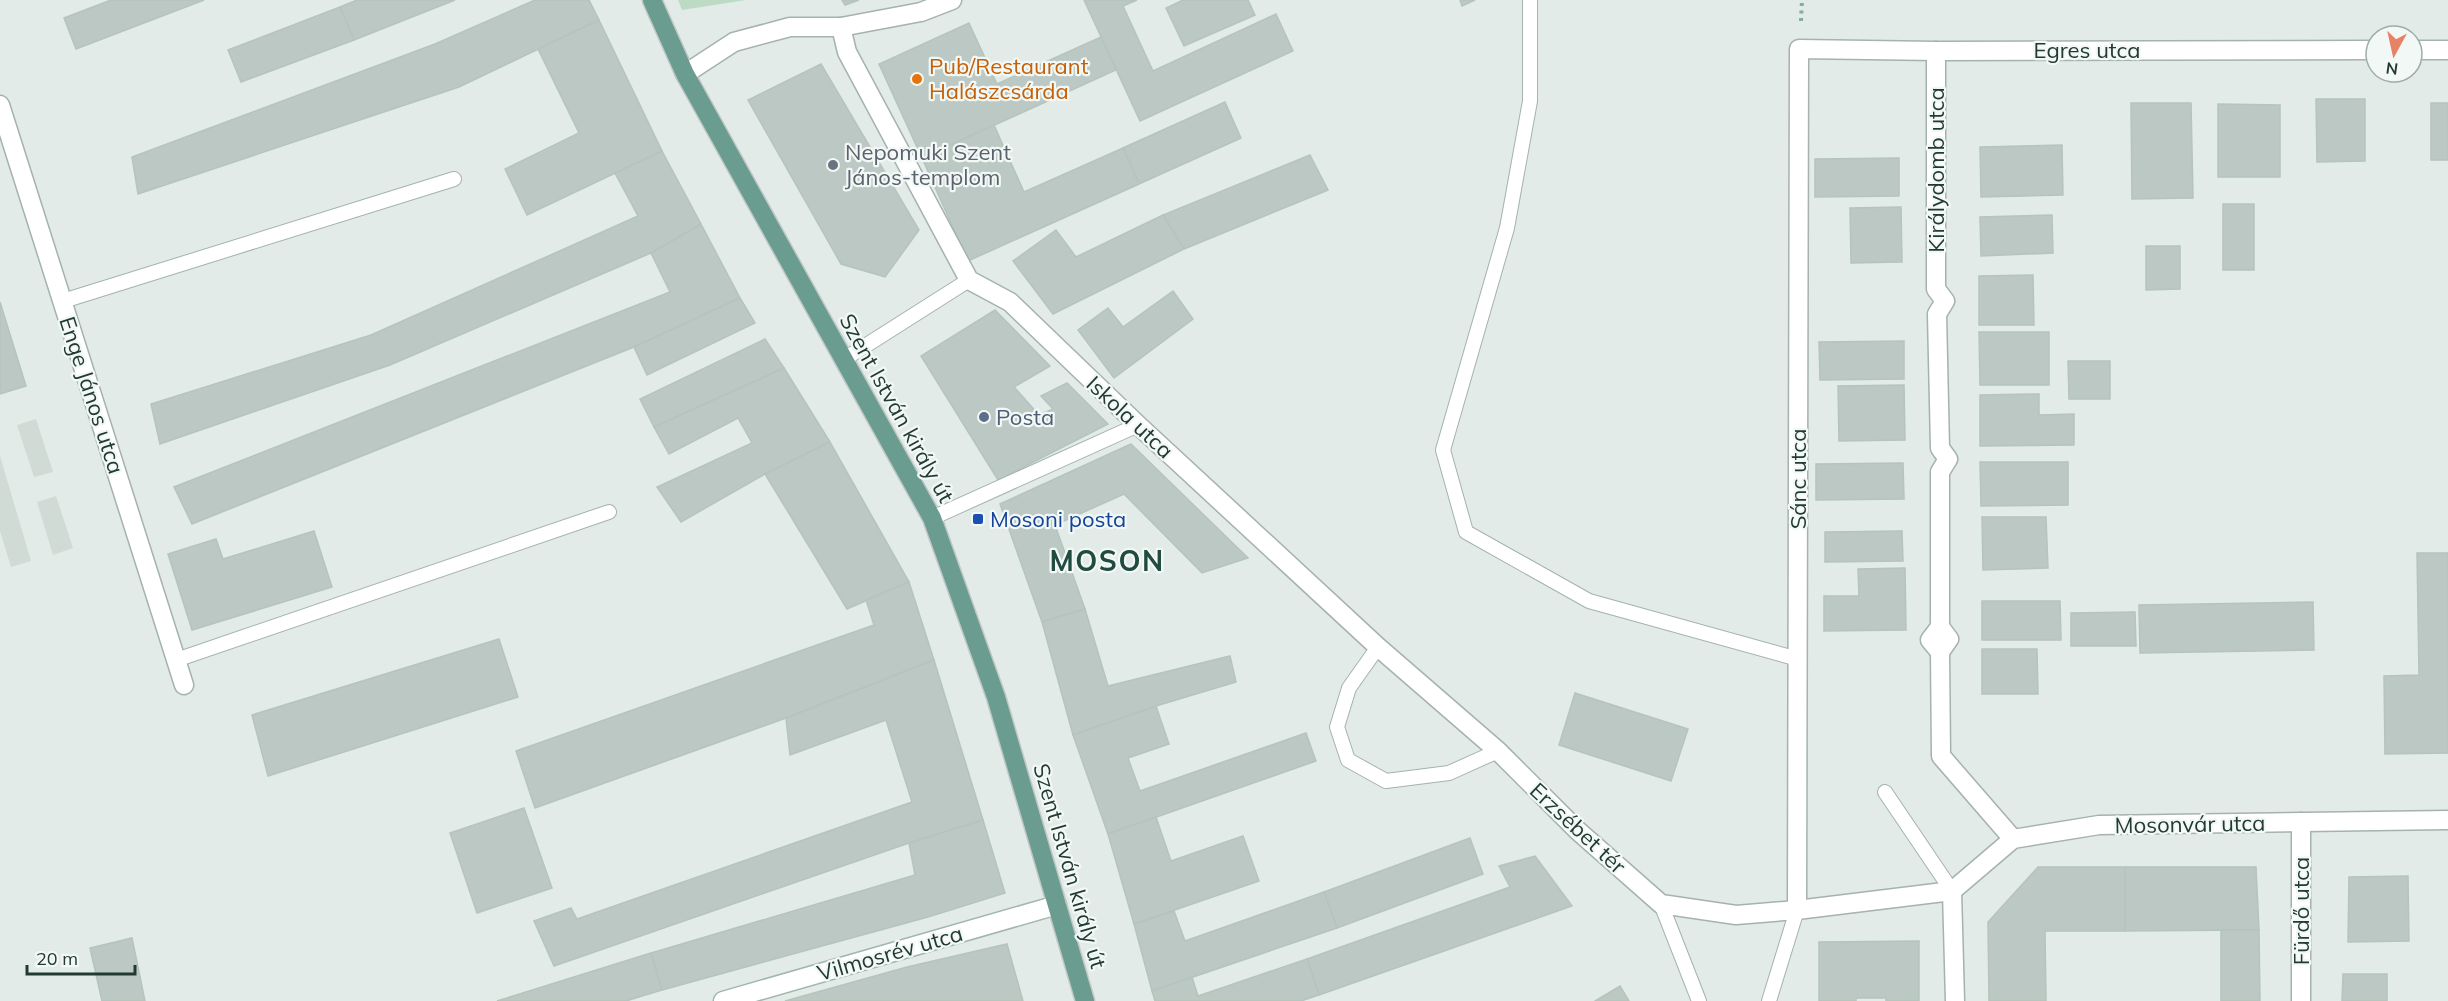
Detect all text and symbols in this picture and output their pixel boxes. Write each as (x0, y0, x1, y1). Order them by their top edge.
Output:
north arrow (2364, 24, 2424, 84)
street label: Egres utca (2034, 36, 2140, 64)
place label: Pub/Restaurant Halászcsárda (929, 52, 1089, 105)
text: N (2385, 58, 2399, 80)
marker: Pub/Restaurant Halászcsárda (910, 72, 924, 86)
street label: Királydomb utca (1922, 87, 1950, 253)
place label: Nepomuki Szent János-templom (845, 138, 1011, 191)
marker: Nepomuki Szent János-templom (826, 158, 840, 172)
street label: Szent István király út (833, 309, 961, 508)
street label: Enge János utca (53, 313, 131, 477)
street label: Iskola utca (1081, 370, 1179, 464)
place label: Posta (996, 403, 1054, 431)
marker: Posta (977, 410, 991, 424)
street label: Sánc utca (1784, 429, 1812, 529)
place label: Mosoni posta (990, 505, 1126, 533)
marker: Mosoni posta (971, 512, 985, 526)
district label: MOSON (1049, 543, 1165, 578)
street label: Szent István király út (1027, 760, 1113, 972)
street label: Erzsébet tér (1524, 776, 1632, 880)
street label: Mosonvár utca (2114, 809, 2266, 839)
street label: Fürdő utca (2287, 857, 2315, 965)
street label: Vilmosrév utca (814, 919, 966, 987)
scale bar (27, 938, 135, 976)
text: 20 m (36, 947, 78, 970)

